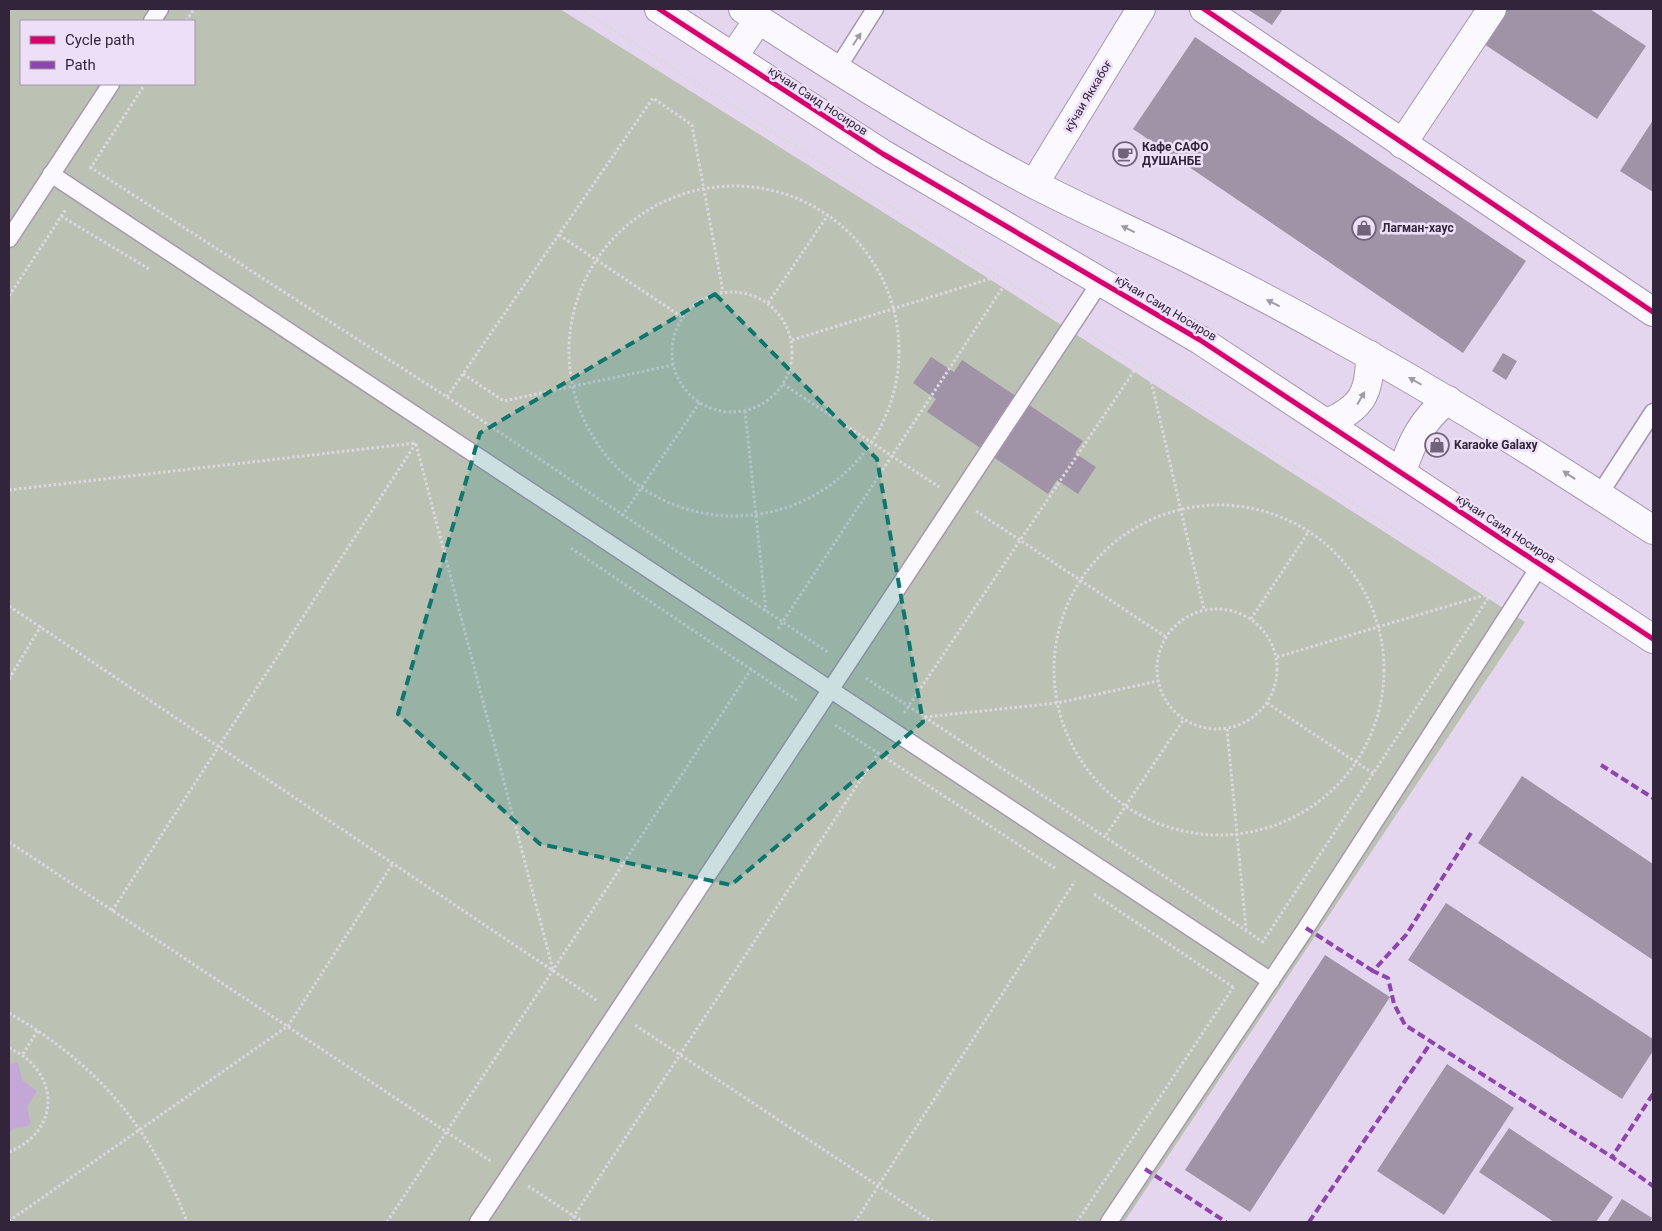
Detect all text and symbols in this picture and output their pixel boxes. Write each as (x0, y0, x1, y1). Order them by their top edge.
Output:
legend (20, 20, 195, 85)
text: Cycle path (65, 31, 135, 49)
one-way arrow (852, 33, 862, 46)
text: Path (65, 56, 96, 74)
street label: кӯчаи Яккабоғ (1061, 58, 1115, 134)
street label: кӯчаи Саид Носиров (766, 64, 870, 138)
place label: Кафе САФО ДУШАНБЕ (1142, 140, 1208, 168)
cafe icon: Кафе САФО ДУШАНБЕ (1112, 141, 1138, 167)
shop icon: Лагман-хаус (1351, 215, 1377, 241)
place label: Лагман-хаус (1382, 221, 1454, 235)
one-way arrow (1121, 225, 1135, 233)
street label: кӯчаи Саид Носиров (1113, 272, 1219, 344)
one-way arrow (1265, 299, 1280, 307)
one-way arrow (1408, 377, 1422, 385)
one-way arrow (1357, 390, 1365, 405)
shop icon: Karaoke Galaxy (1424, 432, 1450, 458)
place label: Karaoke Galaxy (1454, 438, 1539, 452)
one-way arrow (1562, 470, 1575, 480)
street label: кӯчаи Саид Носиров (1454, 492, 1558, 566)

